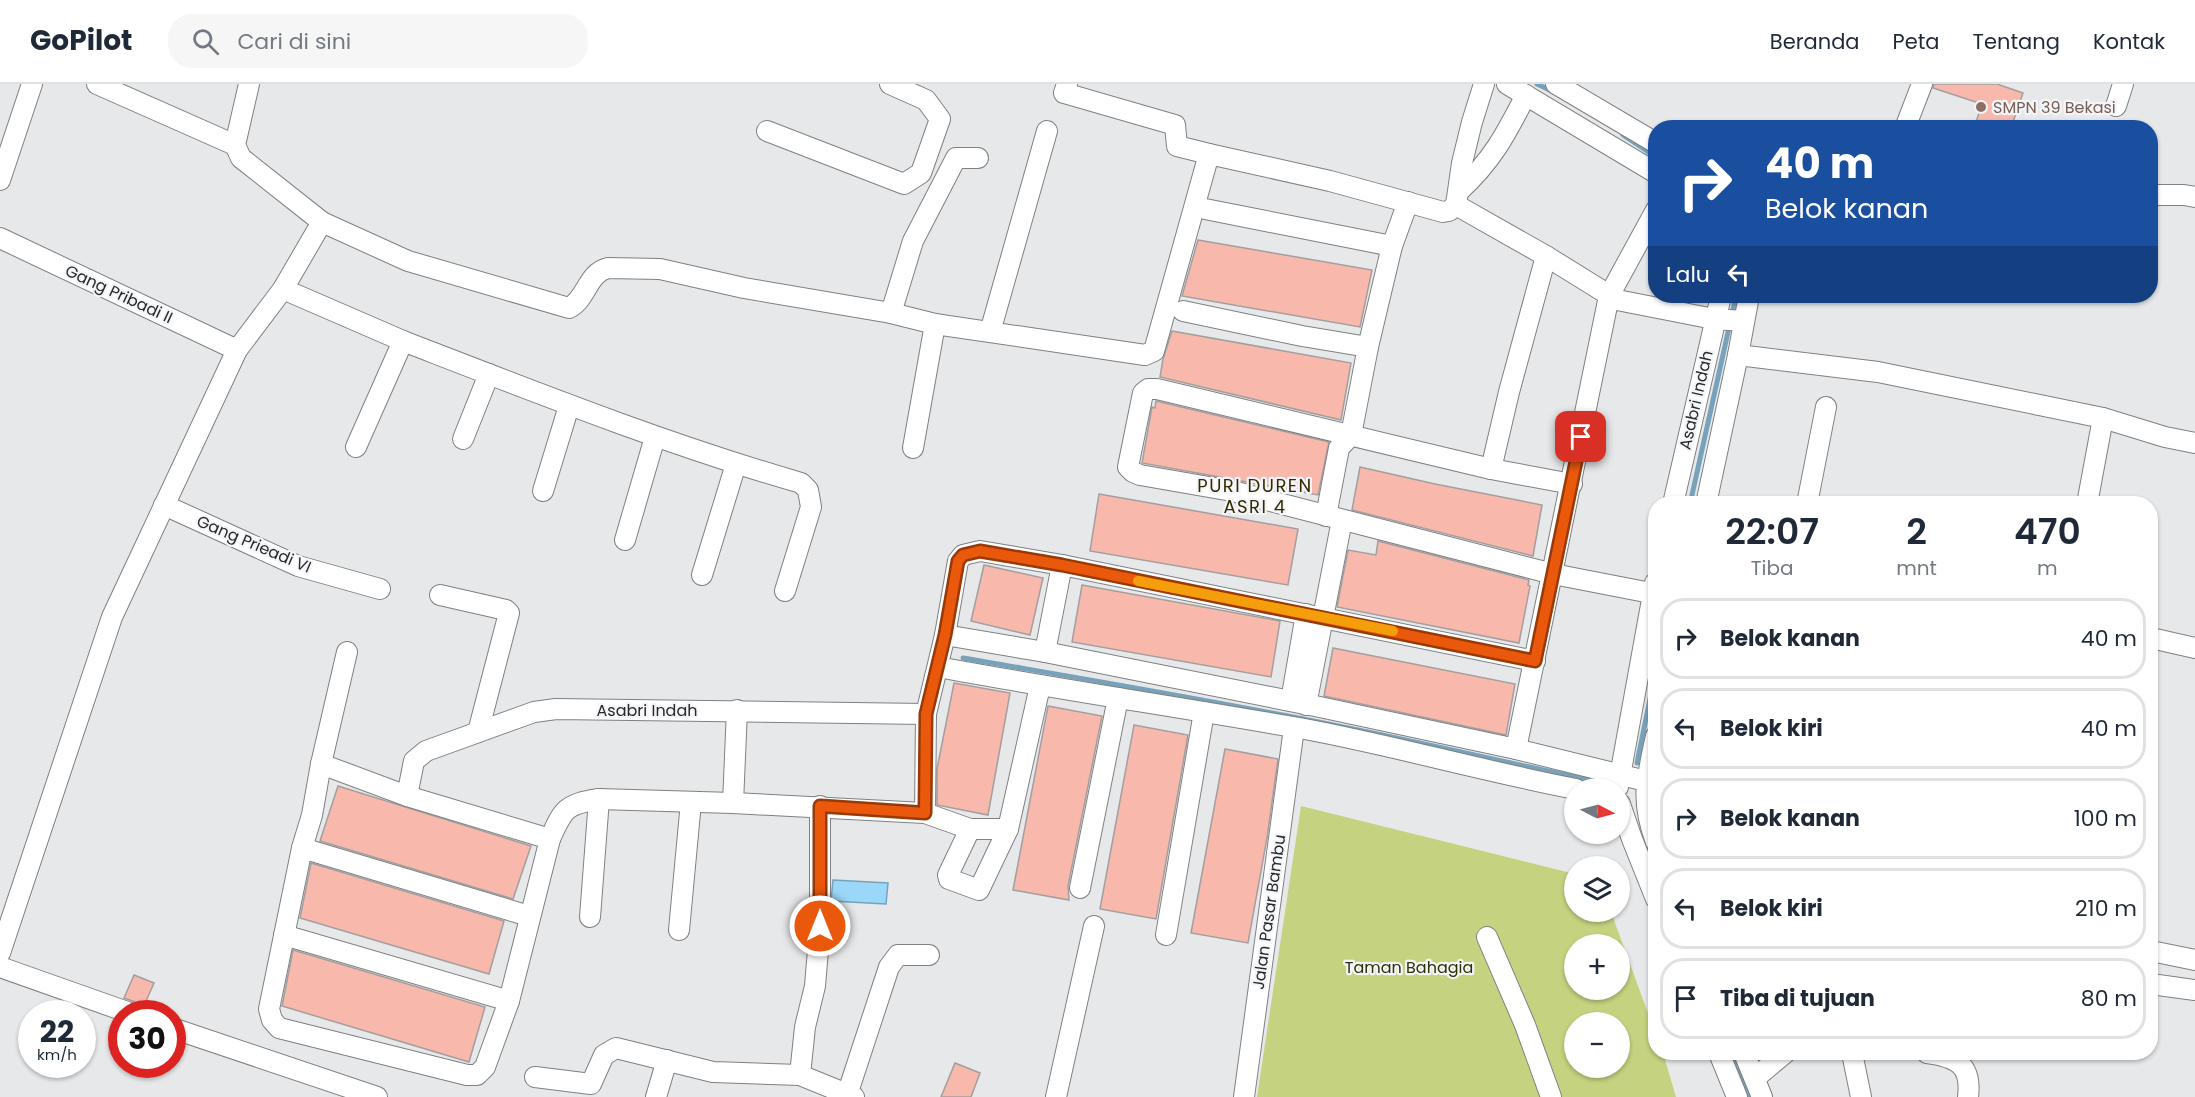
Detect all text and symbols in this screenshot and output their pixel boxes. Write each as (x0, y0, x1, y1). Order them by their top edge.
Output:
search box (168, 14, 588, 68)
text: GoPilot (30, 21, 132, 60)
icon: search (189, 25, 222, 58)
text: Cari di sini (237, 26, 351, 57)
text: Beranda (1770, 27, 1860, 56)
text: Peta (1893, 27, 1940, 56)
text: Tentang (1973, 27, 2060, 56)
text: Kontak (2093, 27, 2165, 56)
place label: SMPN 39 Bekasi (1993, 96, 2116, 119)
marker: SMPN 39 Bekasi (1974, 100, 1988, 114)
text: 40 m (1765, 134, 1874, 193)
icon: right (1666, 144, 1744, 222)
text: Belok kanan (1765, 190, 1928, 227)
icon: left (1722, 258, 1755, 291)
street label: Gang Pribadi II (61, 259, 177, 329)
text: Lalu (1666, 259, 1710, 290)
street label: Asabri Indah (1673, 348, 1719, 452)
pin (1555, 411, 1606, 462)
icon: arrive (1564, 420, 1597, 453)
district label: PURI DUREN ASRI 4 (1197, 473, 1313, 519)
text: 22:07 (1725, 506, 1819, 557)
text: 2 (1906, 506, 1927, 557)
text: 470 (2014, 506, 2081, 557)
street label: Gang Prieadi VI (193, 510, 315, 578)
text: Tiba (1751, 554, 1793, 582)
text: mnt (1896, 554, 1937, 582)
text: m (2037, 554, 2058, 582)
icon: right (1669, 622, 1702, 655)
text: Belok kanan (1720, 623, 1860, 654)
text: 40 m (2081, 623, 2137, 654)
street label: Asabri Indah (597, 699, 698, 722)
icon: left (1669, 712, 1702, 745)
text: Belok kiri (1720, 713, 1823, 744)
text: 40 m (2081, 713, 2137, 744)
north arrow (1564, 778, 1630, 844)
map controls (1564, 778, 1630, 1078)
icon: right (1669, 802, 1702, 835)
text: Belok kanan (1720, 803, 1860, 834)
text: 100 m (2074, 803, 2137, 834)
street label: Jalan Pasar Bambu (1247, 833, 1291, 991)
button: layers (1564, 856, 1630, 922)
icon: left (1669, 892, 1702, 925)
text: Belok kiri (1720, 893, 1823, 924)
text: 210 m (2075, 893, 2137, 924)
position arrow (788, 894, 852, 958)
button: + (1564, 934, 1630, 1000)
park label: Taman Bahagia (1345, 956, 1473, 979)
icon: arrive (1669, 982, 1702, 1015)
text: Tiba di tujuan (1720, 983, 1875, 1014)
text: 80 m (2081, 983, 2137, 1014)
speed limit sign: 30 (108, 1000, 186, 1078)
text: 22 (40, 1010, 74, 1053)
button: − (1564, 1012, 1630, 1078)
text: km/h (37, 1044, 77, 1065)

